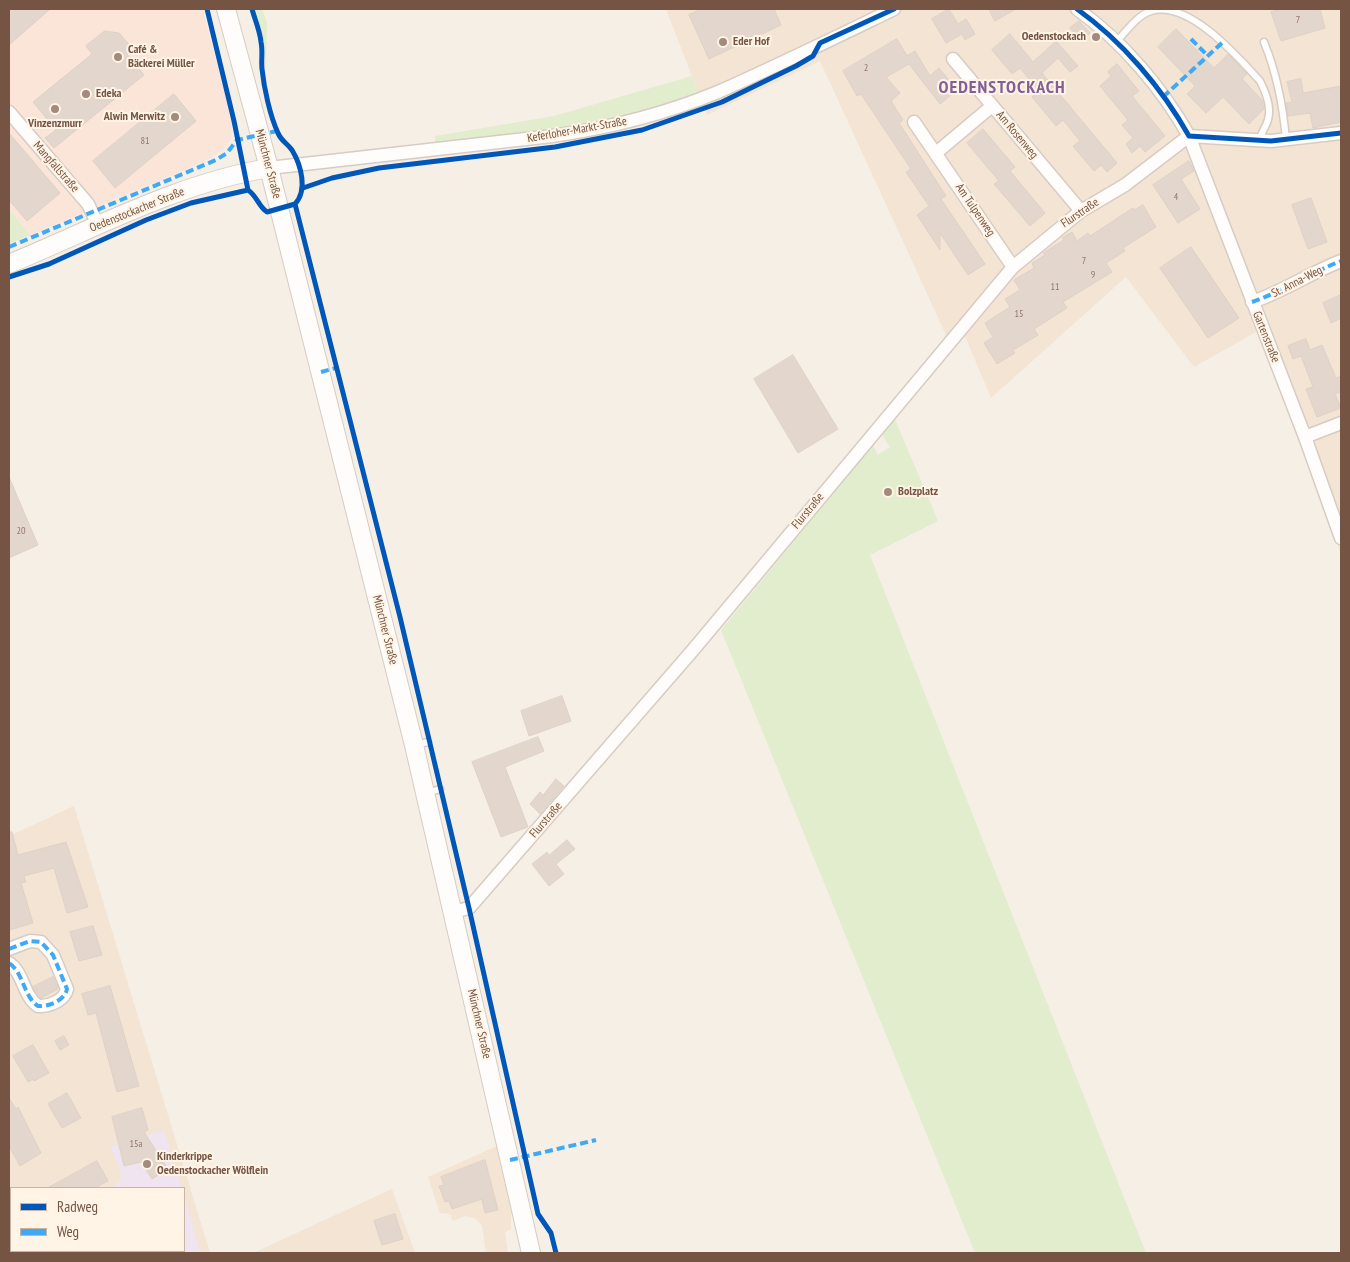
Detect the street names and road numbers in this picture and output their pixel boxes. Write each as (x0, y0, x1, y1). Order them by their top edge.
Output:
street label: Am Rosenweg (993, 108, 1041, 162)
street label: Keferloher-Markt-Straße (526, 114, 628, 146)
street label: Münchner Straße (252, 128, 284, 200)
street label: Mangfallstraße (30, 139, 82, 195)
street label: Am Tulpenweg (952, 181, 998, 239)
street label: Oedenstockacher Straße (88, 184, 186, 236)
street label: Flurstraße (1058, 195, 1102, 231)
street label: St. Anna-Weg (1269, 263, 1325, 301)
street label: Gartenstraße (1249, 309, 1283, 365)
street label: Flurstraße (789, 490, 827, 532)
street label: Münchner Straße (369, 594, 401, 666)
street label: Flurstraße (527, 799, 565, 841)
street label: Münchner Straße (464, 988, 494, 1060)

